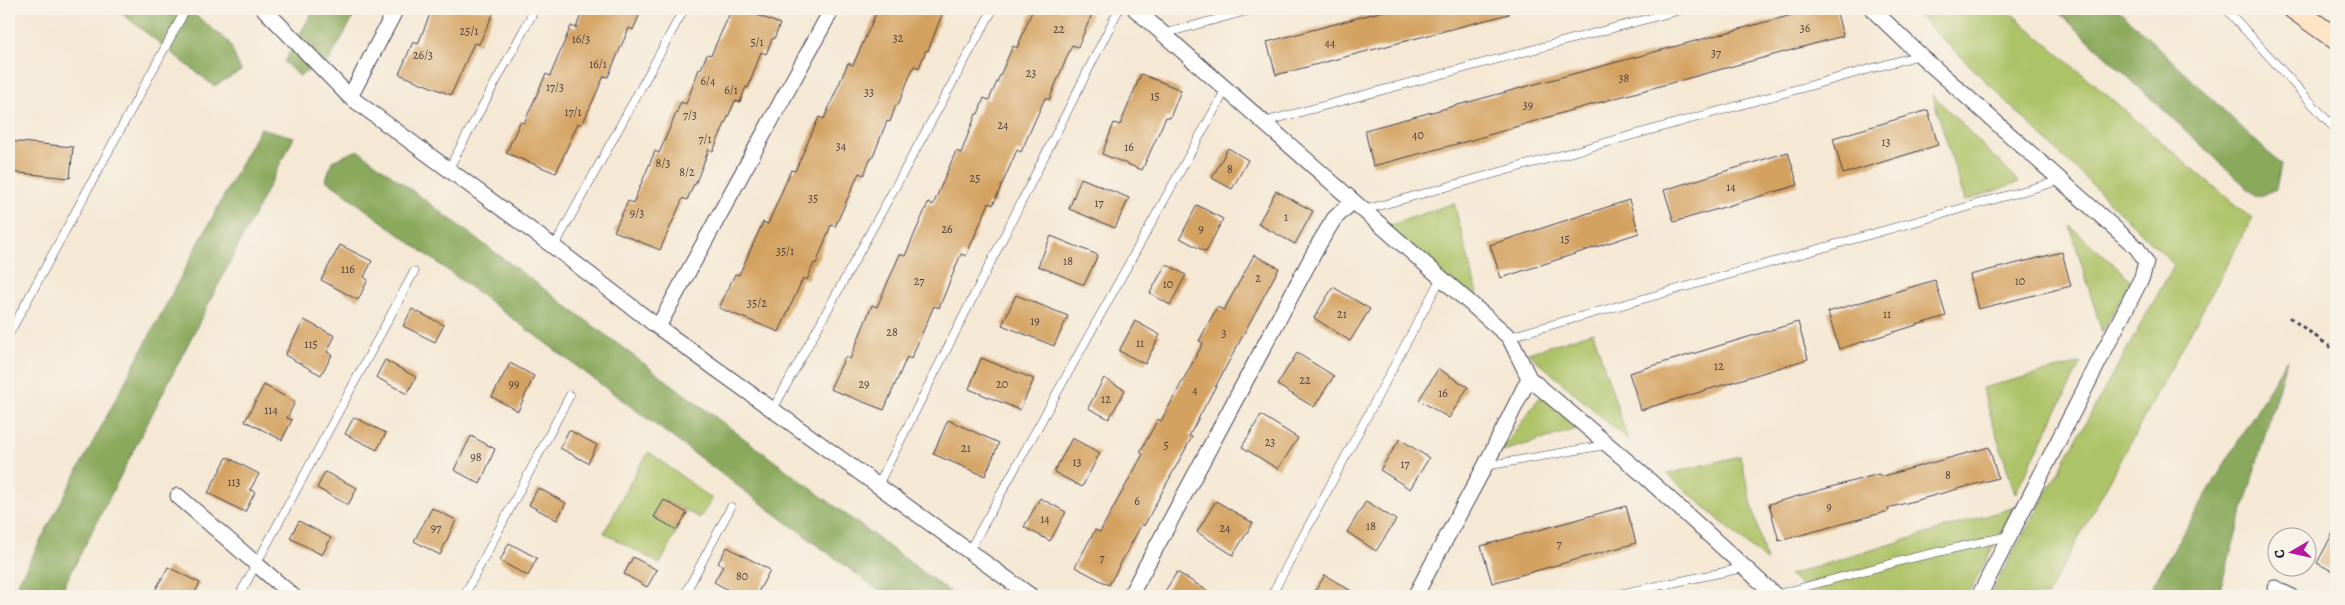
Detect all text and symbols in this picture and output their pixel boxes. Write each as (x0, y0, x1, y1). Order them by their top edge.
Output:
house number: 36 (1800, 20, 1811, 36)
house number: 22 (1053, 21, 1065, 37)
house number: 25/1 (460, 23, 478, 39)
house number: 32 (893, 30, 904, 46)
house number: 16/3 (572, 31, 590, 47)
house number: 5/1 (750, 34, 764, 50)
house number: 44 (1325, 35, 1336, 51)
house number: 37 (1711, 45, 1722, 61)
house number: 26/3 (413, 47, 433, 63)
house number: 16/1 (589, 56, 607, 72)
house number: 23 (1026, 65, 1036, 81)
house number: 38 (1619, 70, 1630, 86)
house number: 6/4 (701, 73, 716, 89)
house number: 17/3 (546, 79, 564, 95)
house number: 6/1 (724, 82, 738, 98)
house number: 33 (864, 84, 874, 100)
house number: 15 (1150, 88, 1160, 104)
house number: 39 (1523, 97, 1533, 113)
house number: 17/1 (564, 104, 582, 120)
house number: 7/3 (683, 107, 697, 123)
house number: 24 (997, 117, 1009, 133)
house number: 40 (1412, 127, 1424, 143)
house number: 7/1 (698, 131, 712, 147)
house number: 13 (1881, 134, 1891, 150)
house number: 34 (836, 138, 847, 154)
house number: 16 (1124, 139, 1134, 155)
house number: 8/3 (656, 155, 670, 171)
house number: 8 (1227, 161, 1233, 177)
house number: 8/2 (679, 164, 695, 180)
house number: 25 (970, 170, 980, 186)
house number: 14 (1726, 179, 1736, 195)
house number: 35 (808, 190, 818, 206)
house number: 17 (1094, 195, 1105, 211)
house number: 9/3 (630, 205, 644, 221)
house number: 1 (1284, 209, 1288, 225)
house number: 26 (941, 221, 953, 237)
house number: 9 (1198, 221, 1204, 237)
house number: 15 (1560, 231, 1570, 247)
house number: 35/1 (776, 243, 794, 259)
house number: 18 (1063, 253, 1073, 269)
house number: 116 (341, 261, 355, 277)
house number: 2 (1255, 270, 1261, 286)
house number: 27 (914, 273, 925, 289)
house number: 10 (2015, 273, 2025, 289)
house number: 10 (1163, 276, 1173, 292)
house number: 35/2 (747, 295, 767, 311)
house number: 21 (1337, 306, 1347, 322)
house number: 11 (1883, 306, 1891, 322)
house number: 19 (1030, 313, 1040, 329)
house number: 28 (886, 324, 898, 340)
house number: 3 (1222, 325, 1227, 341)
house number: 11 (1136, 335, 1144, 351)
house number: 115 (304, 336, 318, 352)
house number: 12 (1714, 358, 1724, 374)
house number: 22 (1299, 372, 1311, 388)
house number: 99 (509, 376, 519, 392)
house number: 29 (858, 376, 870, 392)
house number: 20 (996, 376, 1008, 392)
house number: 4 (1192, 382, 1198, 398)
house number: 16 (1438, 385, 1448, 401)
house number: 12 (1101, 391, 1111, 407)
house number: 114 (264, 402, 278, 418)
house number: 23 (1265, 434, 1275, 450)
house number: 5 (1163, 437, 1169, 453)
house number: 21 (961, 440, 971, 456)
house number: 98 (470, 449, 482, 465)
house number: 13 (1072, 454, 1082, 470)
house number: 17 (1400, 456, 1411, 472)
house number: 8 (1945, 467, 1951, 483)
house number: 113 (227, 474, 241, 490)
house number: 6 (1134, 493, 1140, 509)
house number: 9 (1826, 499, 1832, 515)
house number: 14 (1040, 511, 1050, 527)
house number: 18 (1366, 518, 1376, 534)
house number: 97 (431, 520, 442, 536)
house number: 24 (1219, 520, 1231, 536)
north arrow (2268, 528, 2318, 578)
house number: 7 (1556, 536, 1562, 552)
text: С (2270, 548, 2290, 560)
house number: 7 (1099, 550, 1105, 566)
house number: 80 (736, 568, 748, 584)

